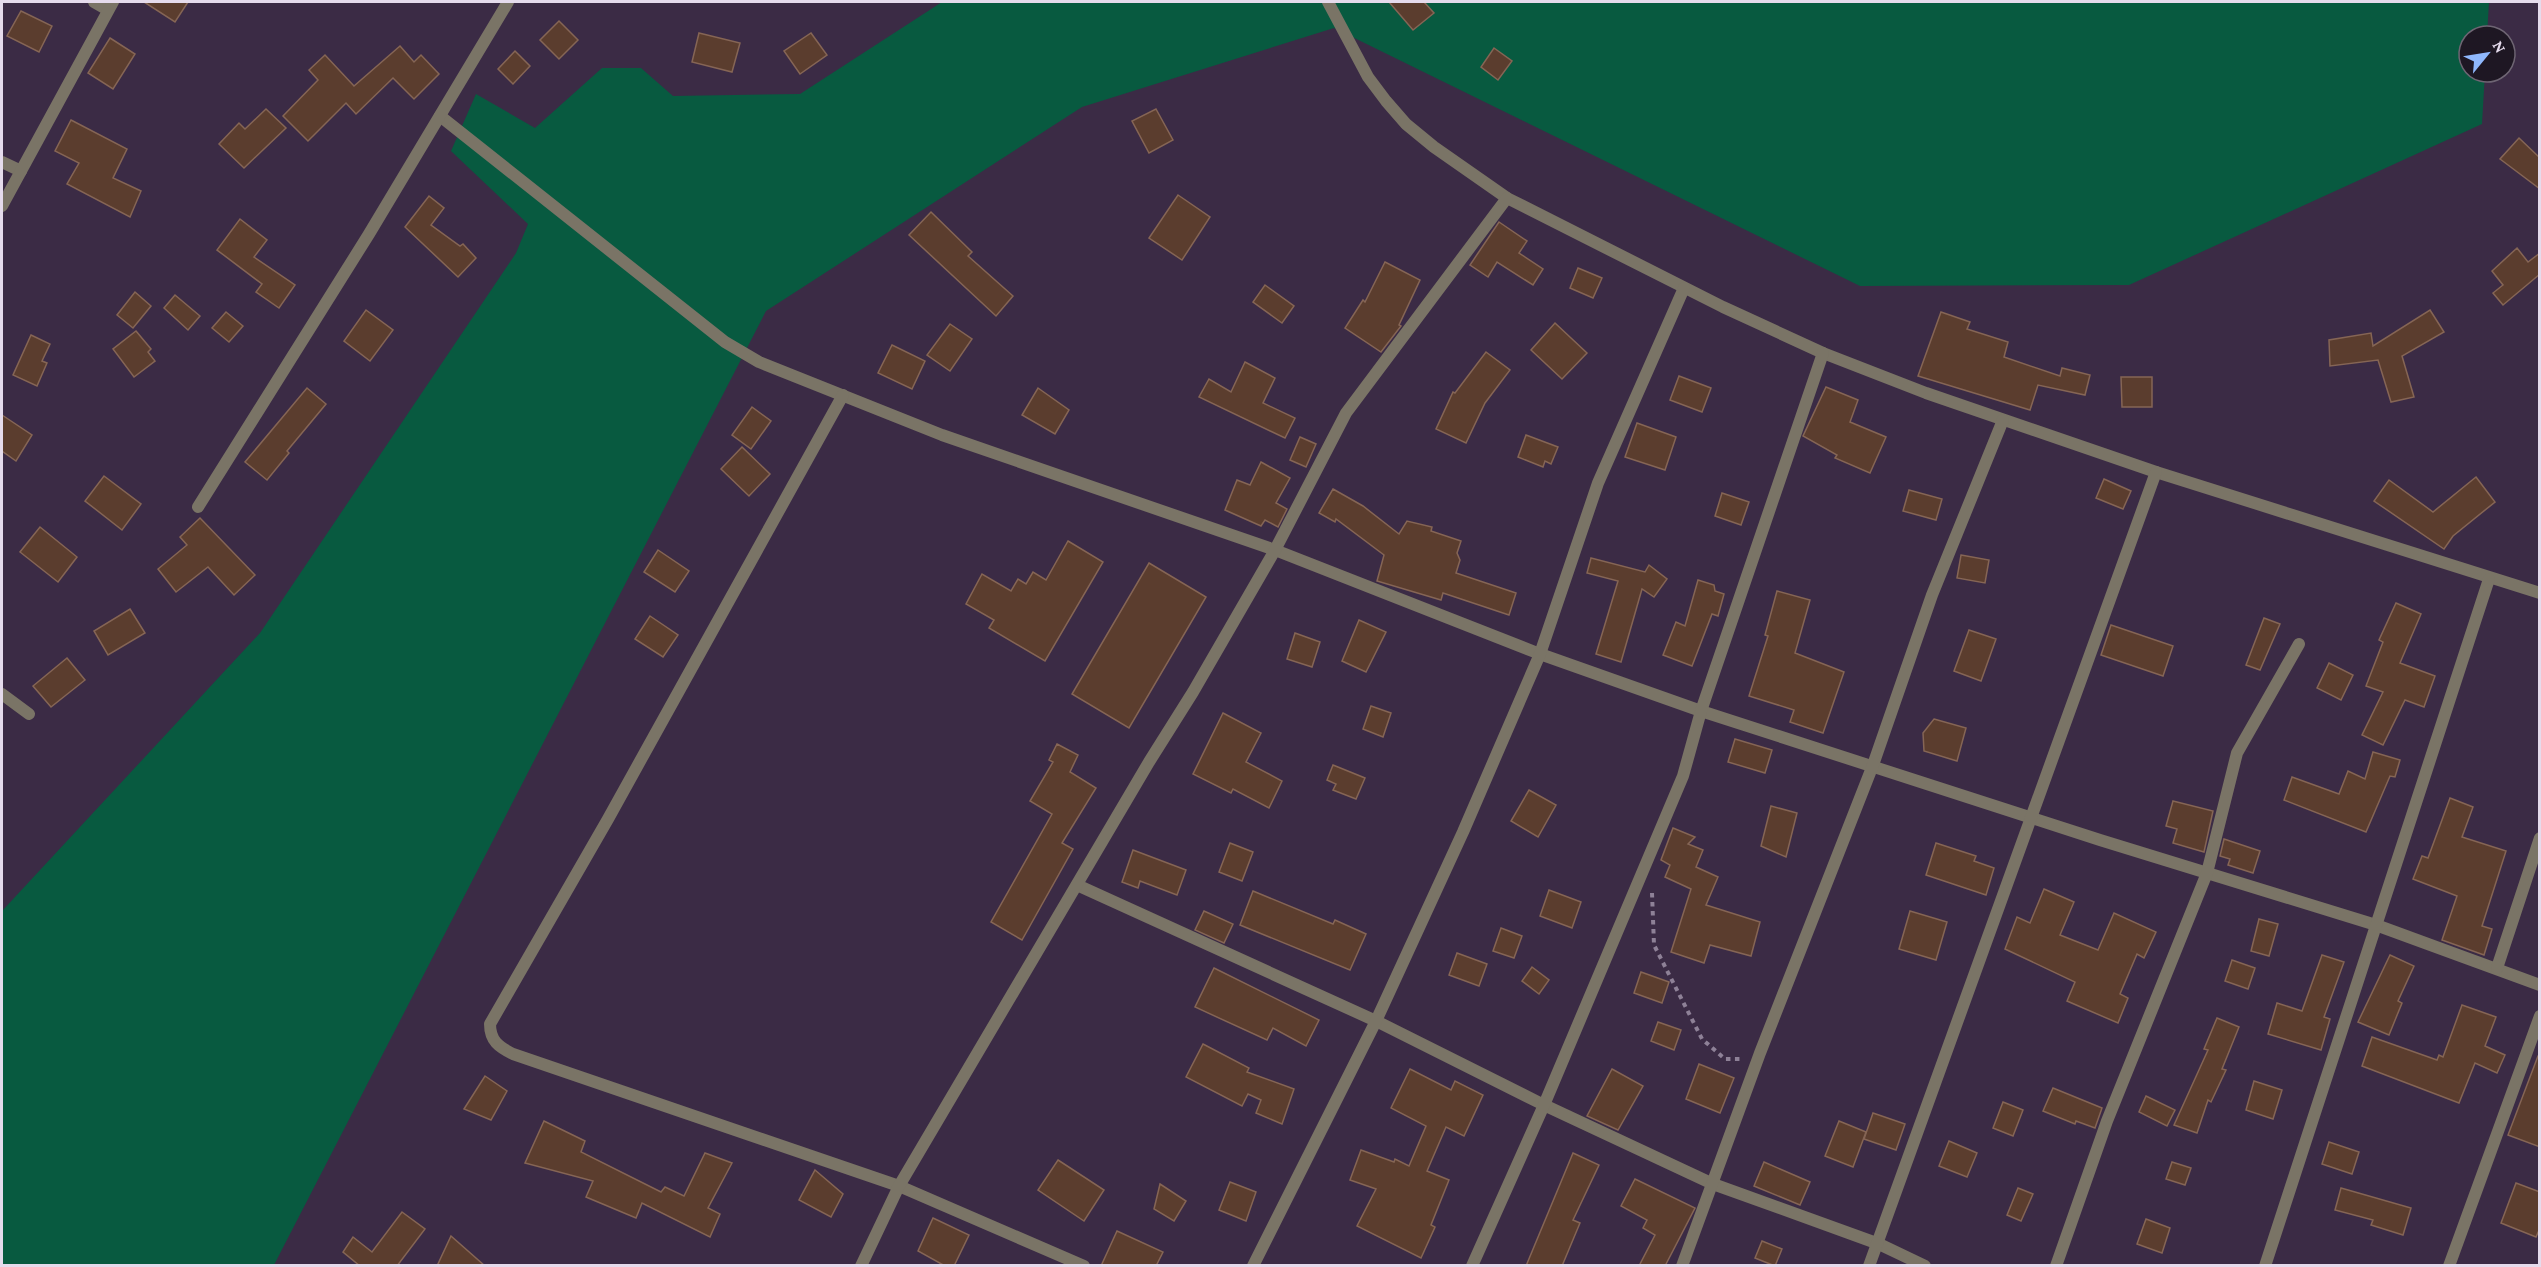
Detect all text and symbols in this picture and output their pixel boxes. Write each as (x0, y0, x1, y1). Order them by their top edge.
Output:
north arrow (2457, 24, 2517, 84)
text: N (2489, 38, 2510, 56)

